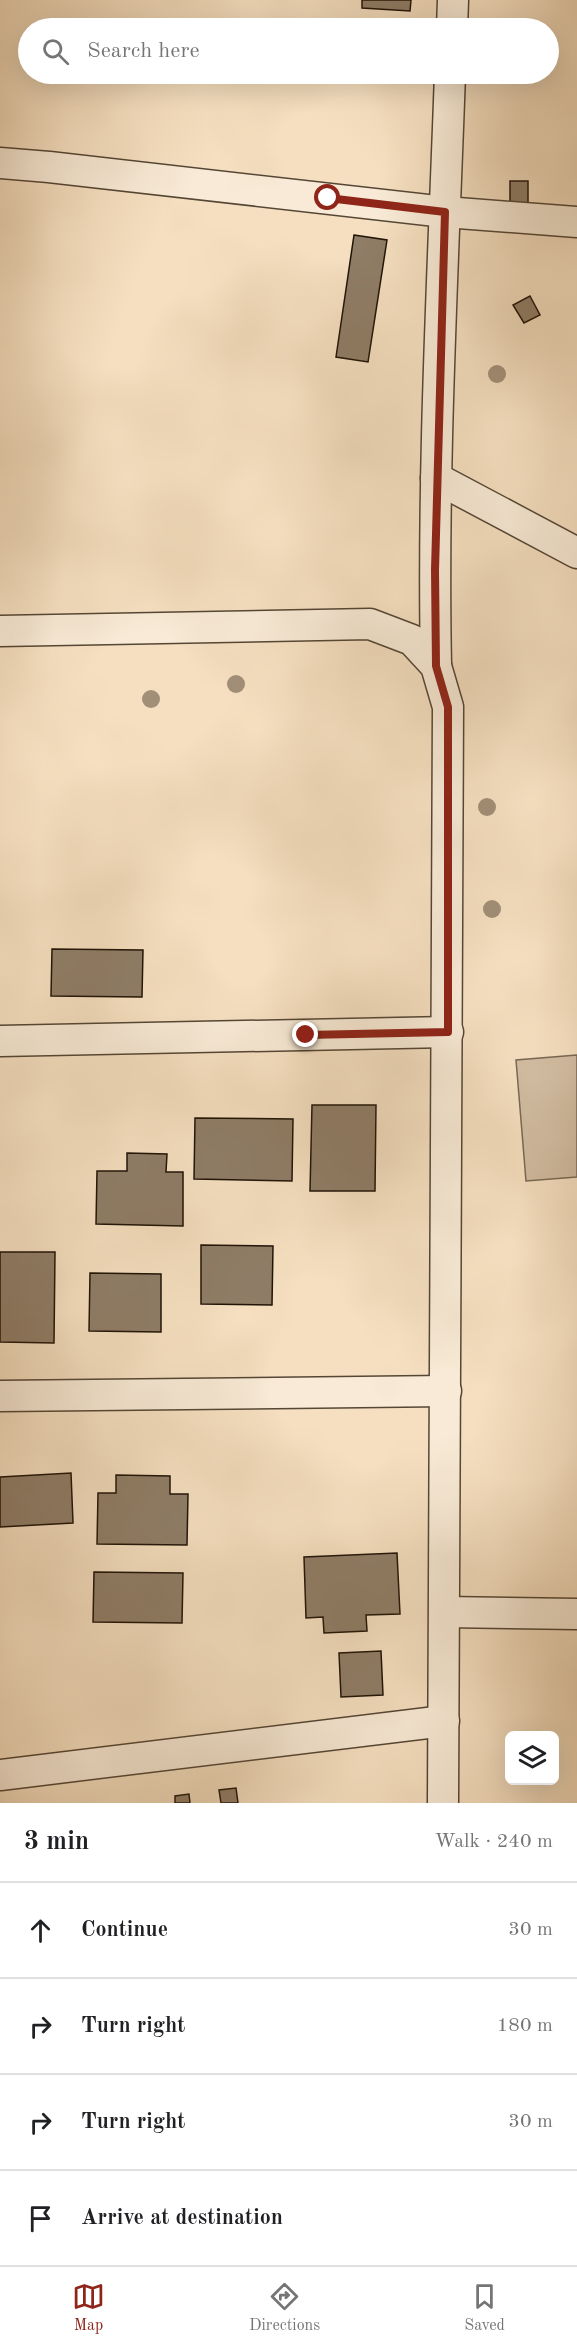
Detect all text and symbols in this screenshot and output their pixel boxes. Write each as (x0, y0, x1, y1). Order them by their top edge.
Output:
search box (18, 18, 559, 84)
icon: search (39, 35, 72, 68)
text: Search here (87, 40, 200, 62)
route start (314, 184, 340, 210)
route end (292, 1021, 318, 1047)
map controls (505, 1731, 559, 1785)
button: layers (505, 1731, 559, 1785)
text: 3 min (24, 1829, 89, 1855)
text: Walk · 240 m (434, 1832, 553, 1852)
icon: ahead (24, 1914, 57, 1947)
text: Continue (81, 1919, 168, 1941)
text: 30 m (508, 1920, 553, 1940)
icon: right (24, 2010, 57, 2043)
text: Turn right (81, 2015, 185, 2037)
text: 180 m (497, 2016, 553, 2036)
icon: right (24, 2106, 57, 2139)
text: Turn right (81, 2111, 185, 2133)
text: 30 m (508, 2112, 553, 2132)
icon: arrive (24, 2202, 57, 2235)
text: Arrive at destination (81, 2207, 283, 2229)
tab: Map (72, 2280, 105, 2336)
tab: Directions (249, 2280, 320, 2336)
tab: Saved (464, 2280, 505, 2336)

